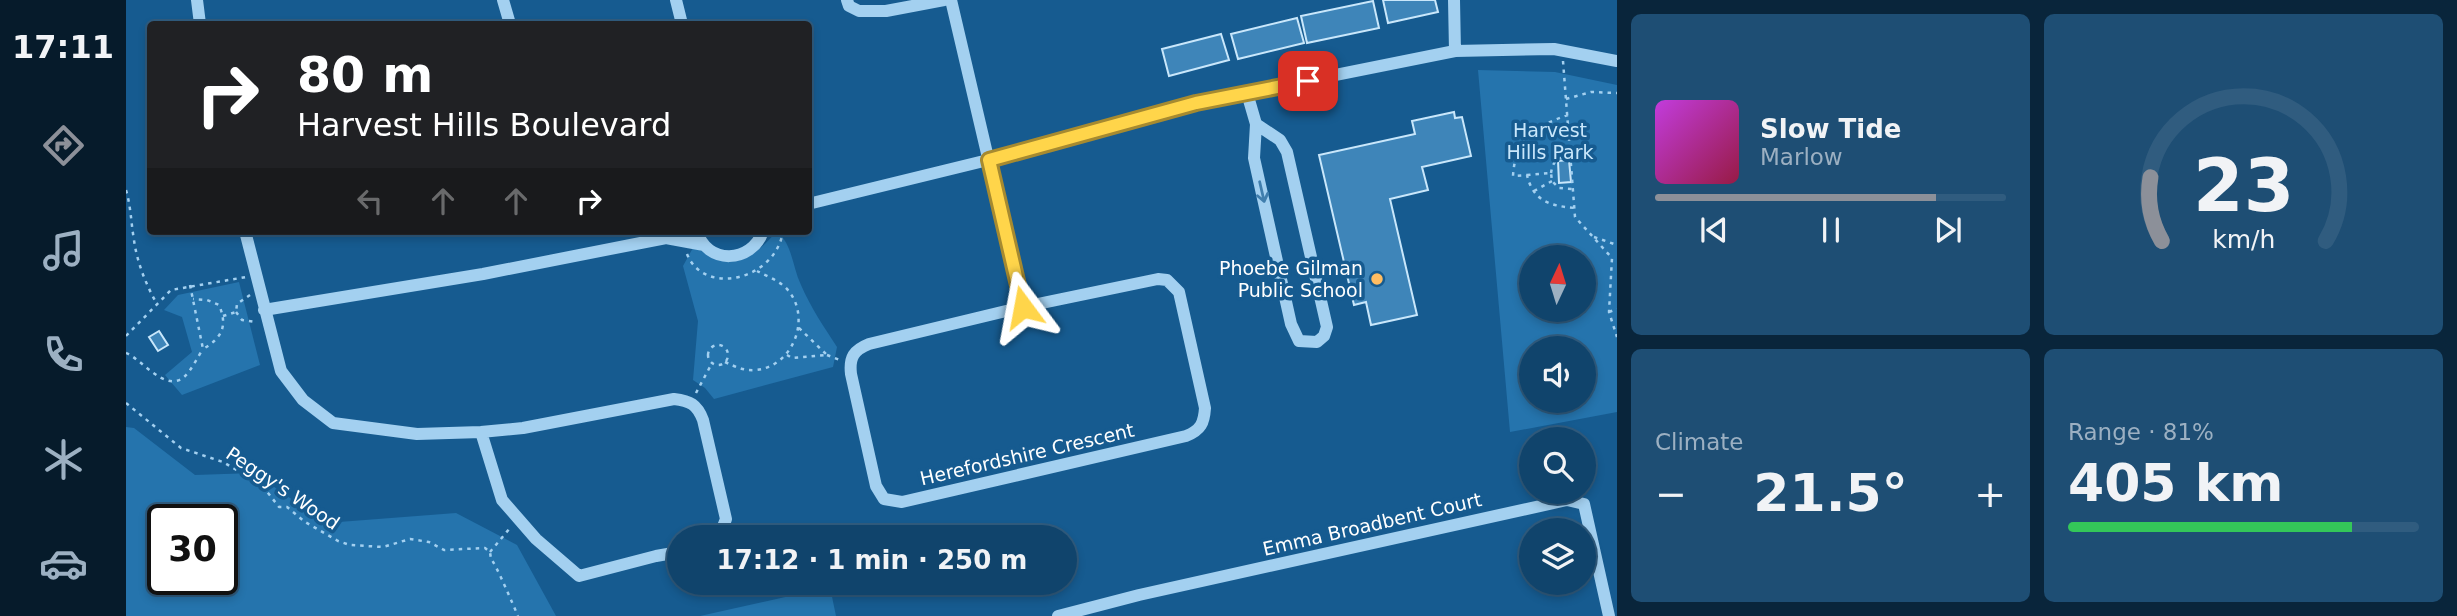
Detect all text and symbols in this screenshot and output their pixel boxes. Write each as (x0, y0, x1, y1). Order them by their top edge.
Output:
text: 17:11 (12, 28, 114, 66)
text: 80 m (297, 47, 433, 104)
icon: right (182, 49, 273, 140)
pin (1278, 51, 1338, 111)
icon: arrive (1289, 62, 1327, 100)
text: Harvest Hills Boulevard (297, 106, 671, 144)
text: Slow Tide (1760, 114, 1901, 144)
park label: Harvest Hills Park (1506, 119, 1594, 163)
icon: directions (39, 121, 88, 170)
text: 23 (2193, 143, 2294, 228)
text: Marlow (1760, 144, 1843, 170)
one-way arrow (1255, 180, 1269, 203)
icon: left (351, 182, 389, 220)
icon: ahead (424, 182, 462, 220)
icon: ahead (497, 182, 535, 220)
icon: right (570, 182, 608, 220)
icon: previous (1695, 211, 1733, 249)
icon: pause (1812, 211, 1850, 249)
icon: next (1929, 211, 1967, 249)
text: km/h (2212, 225, 2275, 254)
icon: music (39, 226, 88, 275)
north arrow (1519, 245, 1596, 322)
map controls (1519, 245, 1596, 595)
place label: Phoebe Gilman Public School (1219, 257, 1363, 301)
position arrow (986, 270, 1060, 344)
marker: Phoebe Gilman Public School (1369, 271, 1385, 287)
icon: phone (39, 330, 88, 379)
button: sound (1519, 336, 1596, 413)
street label: Herefordshire Crescent (918, 419, 1136, 489)
text: Range · 81% (2068, 419, 2214, 445)
button: search (1519, 427, 1596, 504)
text: Climate (1655, 429, 1744, 455)
icon: climate (39, 435, 88, 484)
street label: Peggy's Wood (222, 442, 344, 534)
text: 405 km (2068, 453, 2283, 513)
text: 21.5° (1753, 463, 1908, 523)
text: − (1655, 472, 1687, 516)
text: + (1974, 472, 2006, 516)
street label: Emma Broadbent Court (1260, 488, 1484, 560)
speed limit sign: 30 (147, 504, 238, 595)
button: layers (1519, 518, 1596, 595)
icon: car (39, 539, 88, 588)
text: 17:12 · 1 min · 250 m (717, 545, 1027, 575)

